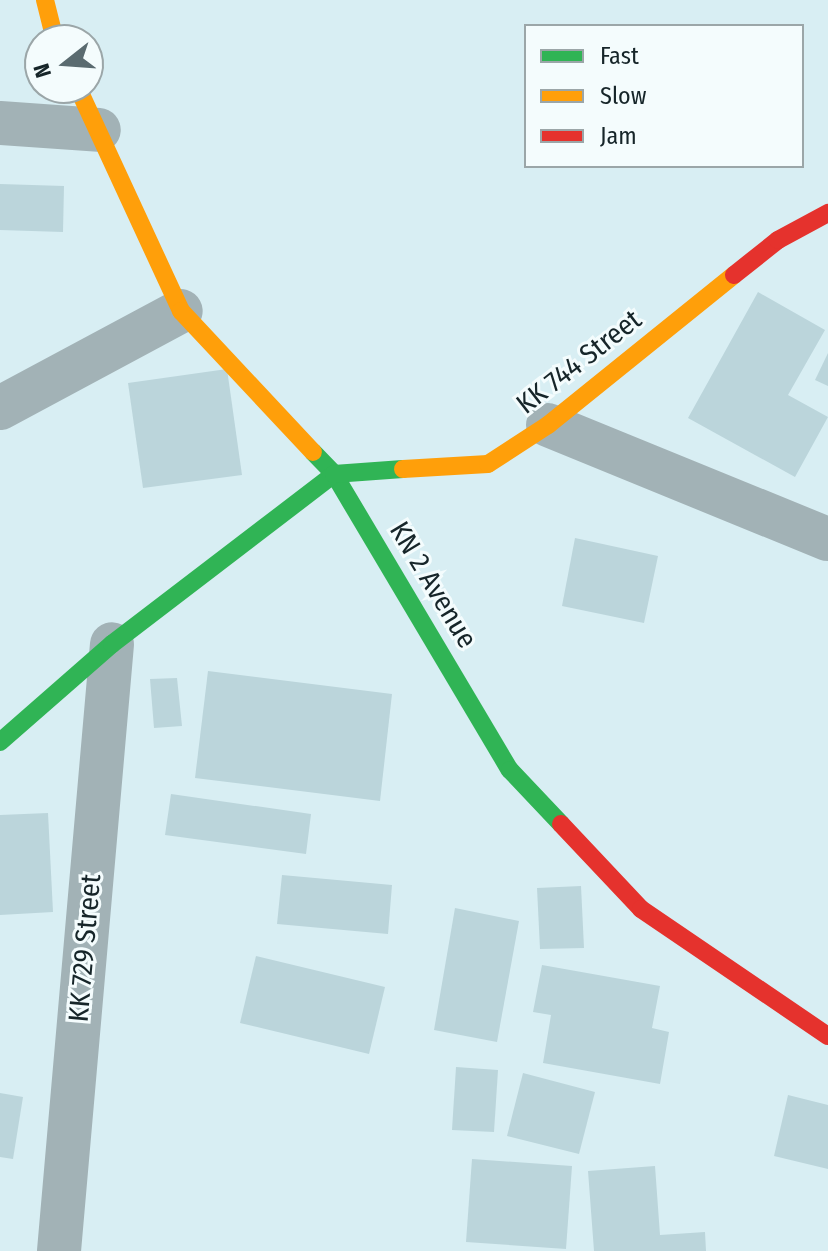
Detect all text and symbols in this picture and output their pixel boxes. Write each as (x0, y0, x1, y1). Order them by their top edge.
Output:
north arrow (24, 24, 104, 104)
legend (524, 24, 804, 168)
text: Fast (600, 42, 639, 70)
text: N (28, 60, 57, 81)
text: Slow (600, 82, 646, 110)
text: Jam (600, 122, 637, 150)
street label: KK 744 Street (510, 303, 648, 421)
street label: KN 2 Avenue (382, 516, 484, 654)
street label: KK 729 Street (62, 873, 108, 1023)

